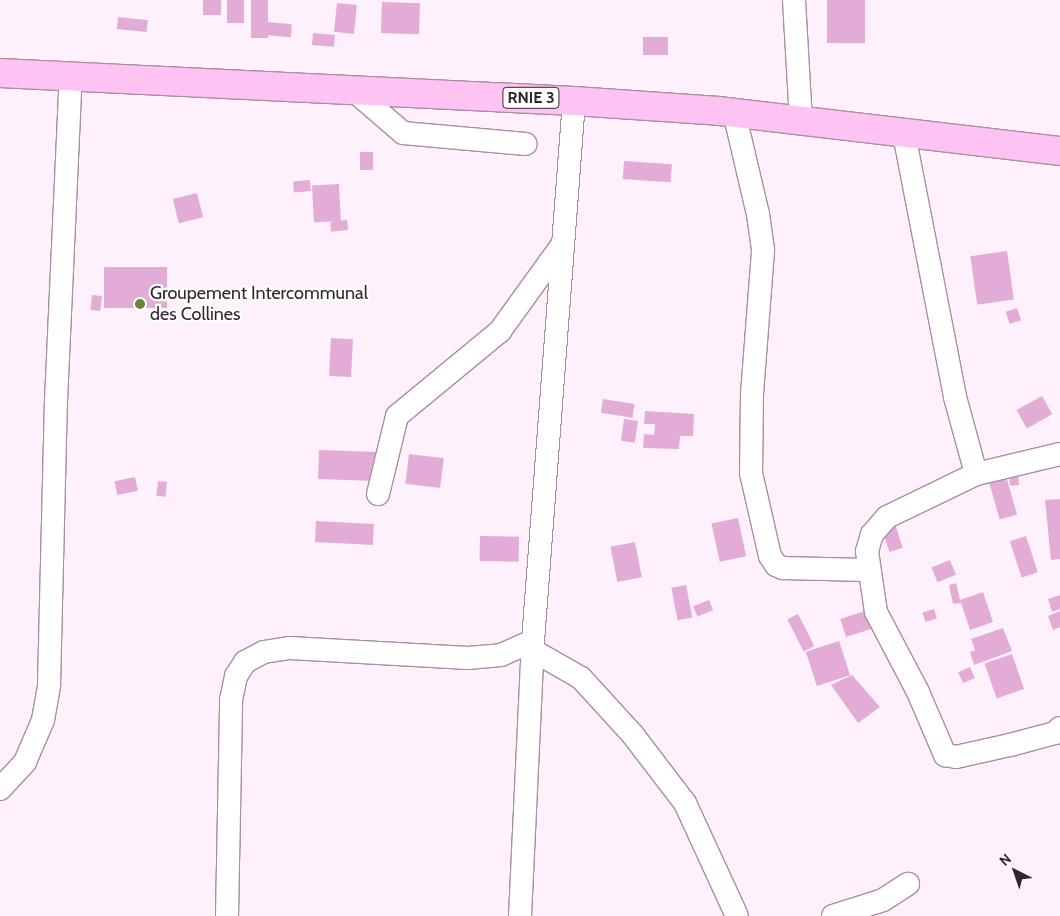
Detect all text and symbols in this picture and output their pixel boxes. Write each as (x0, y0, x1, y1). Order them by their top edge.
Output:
road number: RNIE 3 (502, 85, 560, 112)
place label: Groupement Intercommunal des Collines (150, 283, 368, 326)
marker: Groupement Intercommunal des Collines (134, 298, 146, 310)
north arrow (990, 846, 1040, 896)
text: N (996, 850, 1015, 870)

